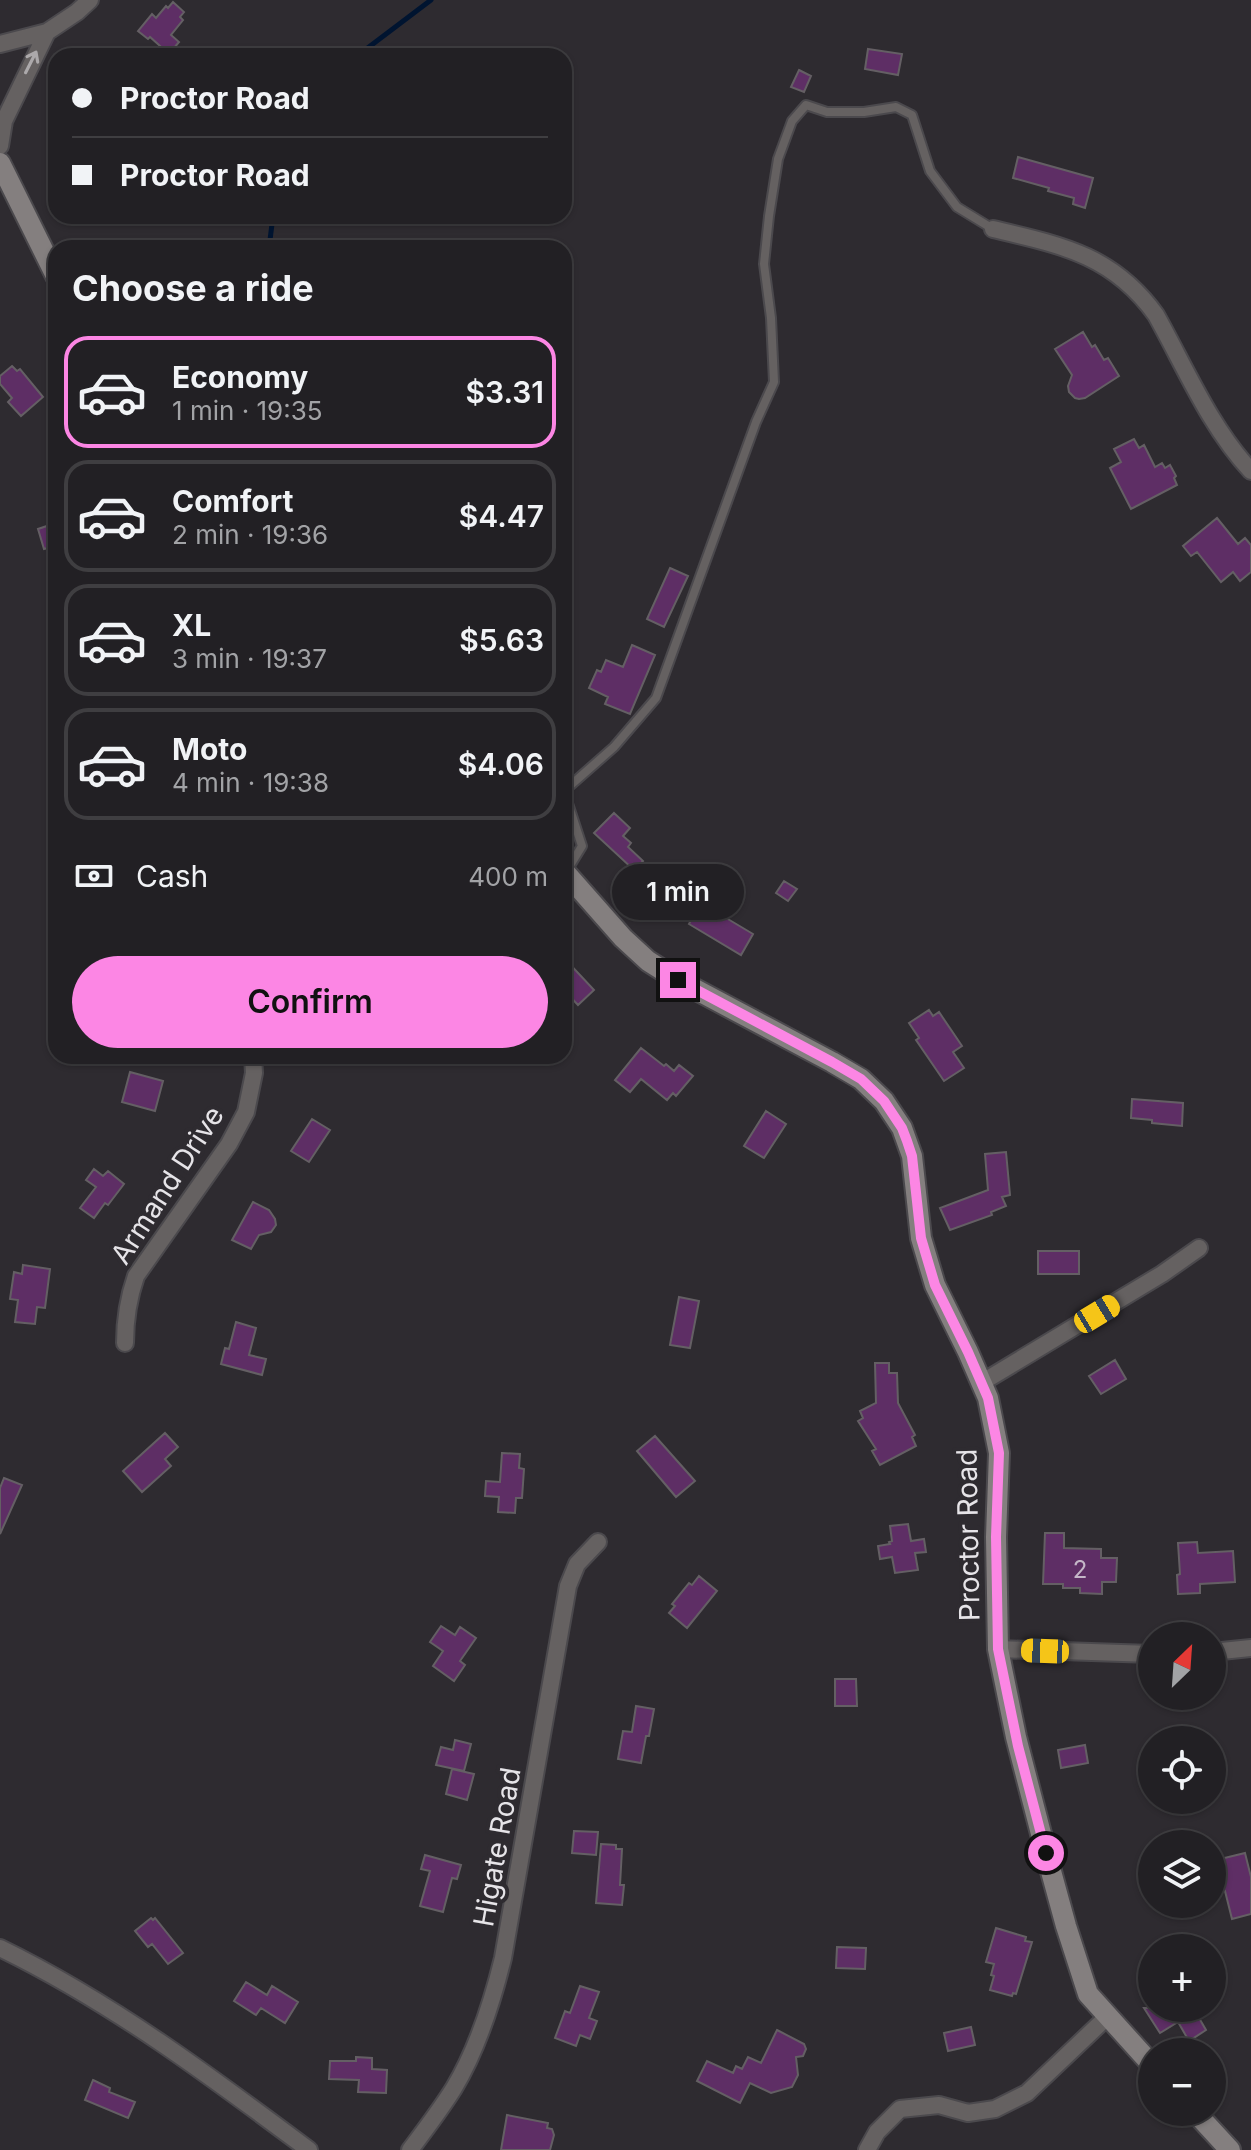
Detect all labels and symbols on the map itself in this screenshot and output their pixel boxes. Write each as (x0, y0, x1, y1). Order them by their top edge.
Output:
one-way arrow (24, 51, 40, 75)
callout: 1 min (612, 864, 744, 920)
route end (660, 962, 696, 998)
street label: Armand Drive (103, 1100, 231, 1270)
car (1070, 1291, 1124, 1337)
street label: Proctor Road (949, 1449, 987, 1621)
house number: 2 (1073, 1555, 1087, 1584)
north arrow (1138, 1622, 1226, 1710)
car (1021, 1638, 1069, 1664)
street label: Higate Road (466, 1765, 528, 1929)
route start (1028, 1835, 1064, 1871)

